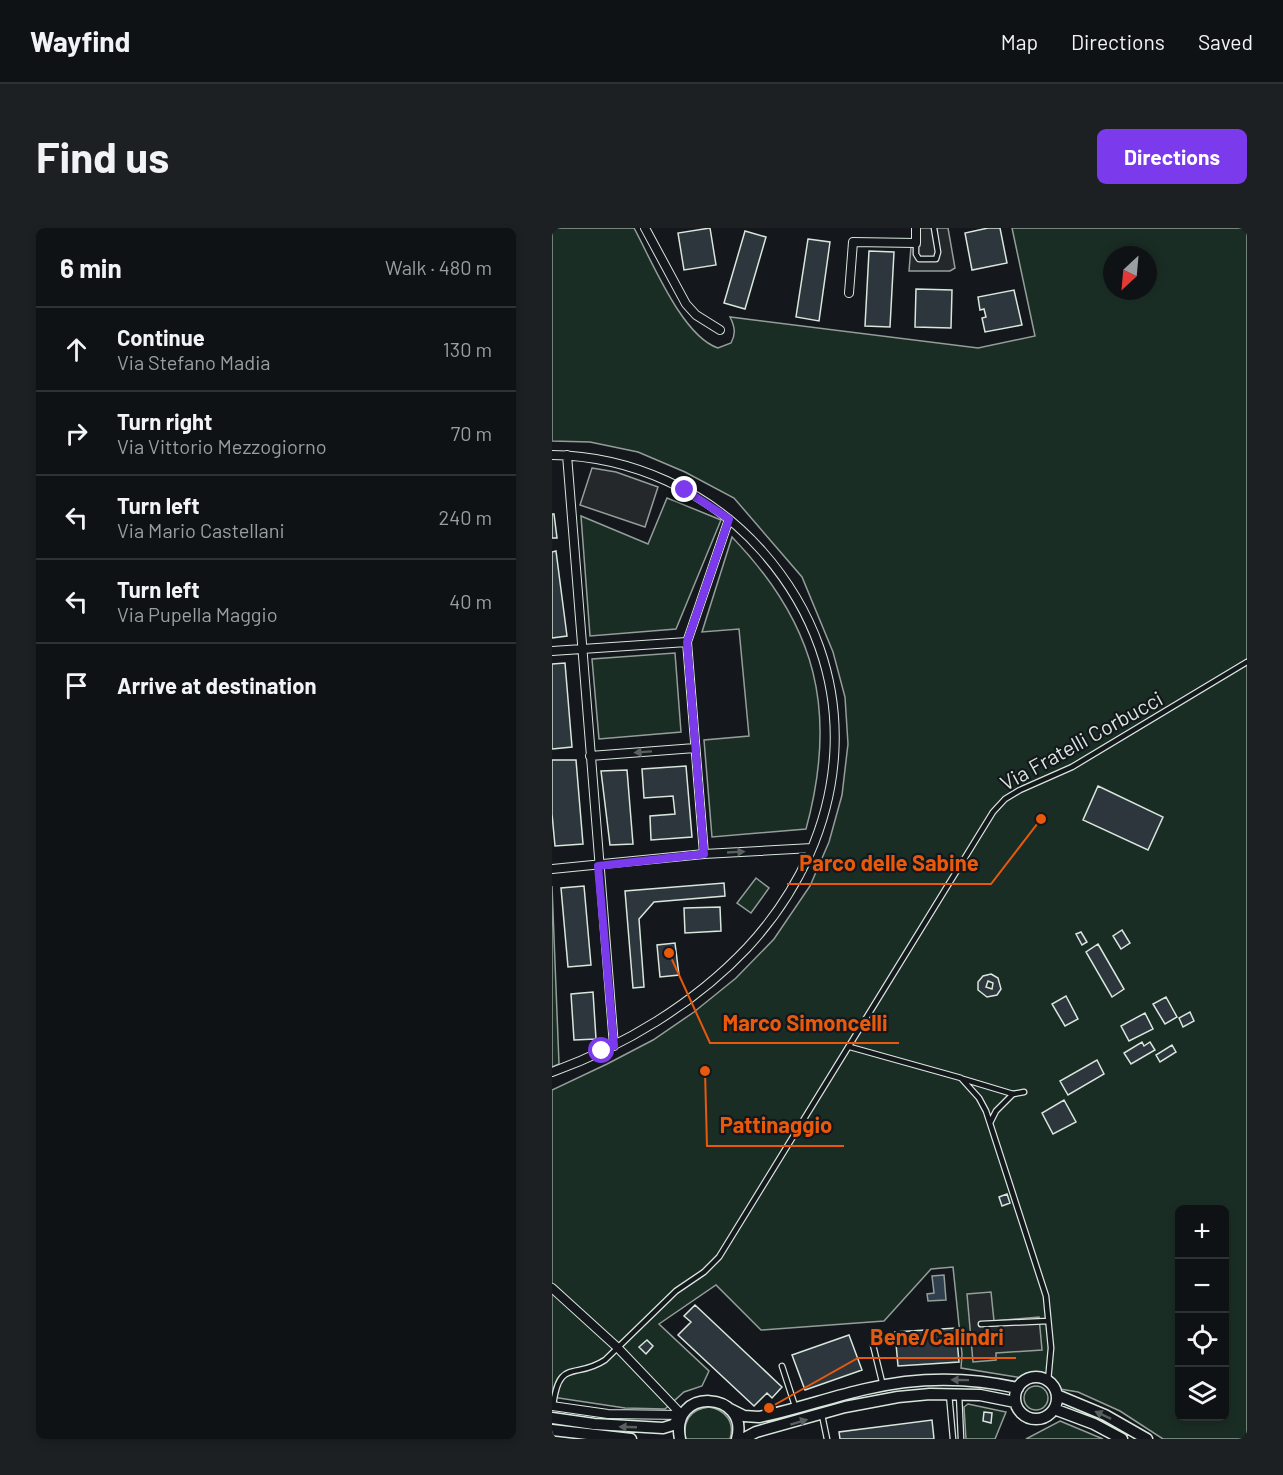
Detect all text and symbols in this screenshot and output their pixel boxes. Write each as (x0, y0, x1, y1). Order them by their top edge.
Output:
text: Wayfind (30, 24, 130, 58)
text: Map (1001, 29, 1038, 54)
text: Directions (1071, 29, 1165, 54)
text: Saved (1198, 29, 1253, 54)
button: Directions (1097, 129, 1247, 184)
text: Find us (36, 131, 169, 181)
north arrow (1103, 246, 1157, 300)
text: 6 min (60, 252, 122, 283)
text: Walk · 480 m (385, 255, 492, 279)
text: Continue (117, 324, 205, 350)
icon: ahead (60, 333, 93, 366)
text: 130 m (443, 337, 492, 361)
text: Via Stefano Madia (117, 350, 271, 374)
text: Turn right (117, 408, 212, 434)
icon: right (60, 417, 93, 450)
text: 70 m (451, 421, 492, 445)
text: Via Vittorio Mezzogiorno (117, 434, 327, 458)
route end (671, 476, 697, 502)
text: Turn left (117, 492, 200, 518)
icon: left (60, 501, 93, 534)
text: 240 m (438, 505, 492, 529)
text: Via Mario Castellani (117, 518, 285, 542)
text: Turn left (117, 576, 200, 602)
icon: left (60, 585, 93, 618)
text: 40 m (449, 589, 492, 613)
text: Via Pupella Maggio (117, 602, 278, 626)
icon: arrive (60, 669, 93, 702)
text: Arrive at destination (117, 672, 316, 698)
street label: Via Fratelli Corbucci (995, 685, 1167, 795)
one-way arrow (633, 747, 652, 757)
callout: Parco delle Sabine (787, 844, 991, 884)
one-way arrow (726, 847, 745, 857)
text: Parco delle Sabine (799, 849, 979, 875)
callout: Marco Simoncelli (710, 1003, 899, 1043)
text: Marco Simoncelli (722, 1009, 888, 1035)
route start (588, 1037, 614, 1063)
callout: Pattinaggio (707, 1106, 844, 1146)
text: Pattinaggio (720, 1111, 832, 1137)
map controls (1175, 1205, 1229, 1421)
button: + (1175, 1205, 1229, 1259)
button: − (1175, 1259, 1229, 1313)
button: locate (1175, 1313, 1229, 1367)
callout: Bene/Calindri (858, 1318, 1016, 1358)
text: Bene/Calindri (870, 1323, 1004, 1349)
button: layers (1175, 1367, 1229, 1421)
one-way arrow (951, 1375, 970, 1385)
one-way arrow (1095, 1410, 1112, 1419)
one-way arrow (790, 1417, 808, 1426)
one-way arrow (619, 1422, 638, 1431)

